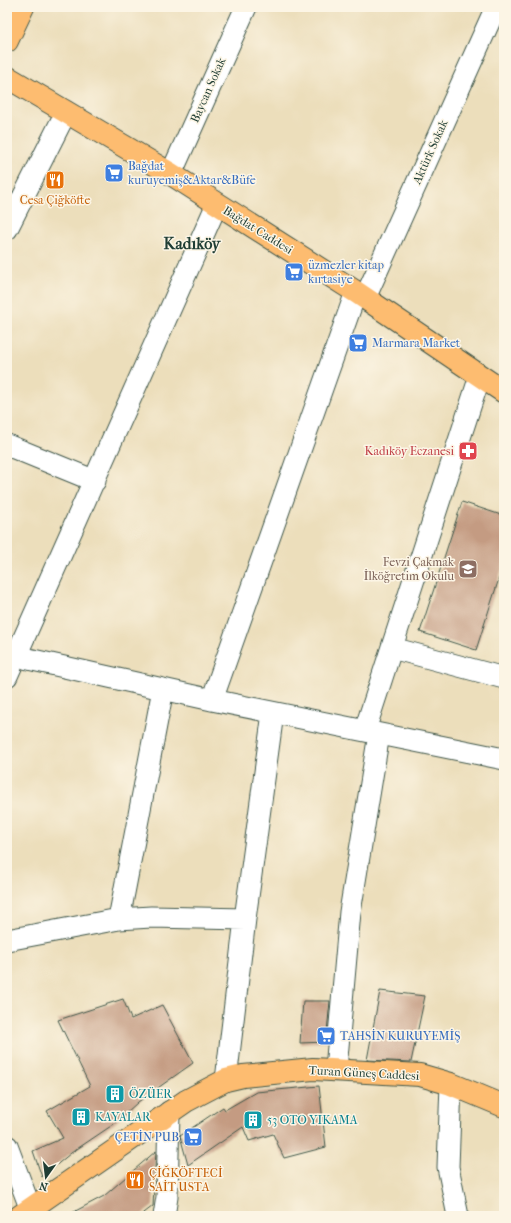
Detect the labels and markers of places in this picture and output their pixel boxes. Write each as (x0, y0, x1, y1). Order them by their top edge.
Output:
place label: Bağdat kuruyemiş&Aktar&Büfe (128, 159, 256, 188)
supermarket icon: Bağdat kuruyemiş&Aktar&Büfe (103, 162, 125, 184)
restaurant icon: Cesa Çiğköfte (44, 169, 66, 191)
place label: Cesa Çiğköfte (20, 193, 90, 207)
place label: üzmezler kitap kırtasiye (307, 258, 385, 286)
supermarket icon: üzmezler kitap kırtasiye (283, 261, 305, 283)
supermarket icon: Marmara Market (347, 332, 369, 354)
place label: Marmara Market (372, 336, 461, 350)
pharmacy icon: Kadıköy Eczanesi (457, 440, 479, 462)
place label: Kadıköy Eczanesi (365, 444, 454, 458)
place label: Fevzi Çakmak İlköğretim Okulu (364, 555, 455, 583)
school or university icon: Fevzi Çakmak İlköğretim Okulu (457, 558, 479, 580)
supermarket icon: TAHSİN KURUYEMİŞ (315, 1025, 337, 1047)
place label: TAHSİN KURUYEMİŞ (340, 1028, 460, 1043)
building icon: ÖZÜER (104, 1083, 126, 1105)
place label: ÖZÜER (129, 1086, 173, 1101)
building icon: KAYALAR (70, 1106, 92, 1128)
building icon: 53 OTO YIKAMA (242, 1109, 264, 1131)
place label: KAYALAR (95, 1110, 152, 1124)
place label: 53 OTO YIKAMA (267, 1113, 358, 1127)
supermarket icon: ÇETİN PUB (182, 1126, 204, 1148)
place label: ÇETİN PUB (115, 1129, 179, 1144)
place label: ÇİĞKÖFTECİ SAİT USTA (149, 1165, 223, 1194)
restaurant icon: ÇİĞKÖFTECİ SAİT USTA (124, 1169, 146, 1191)

